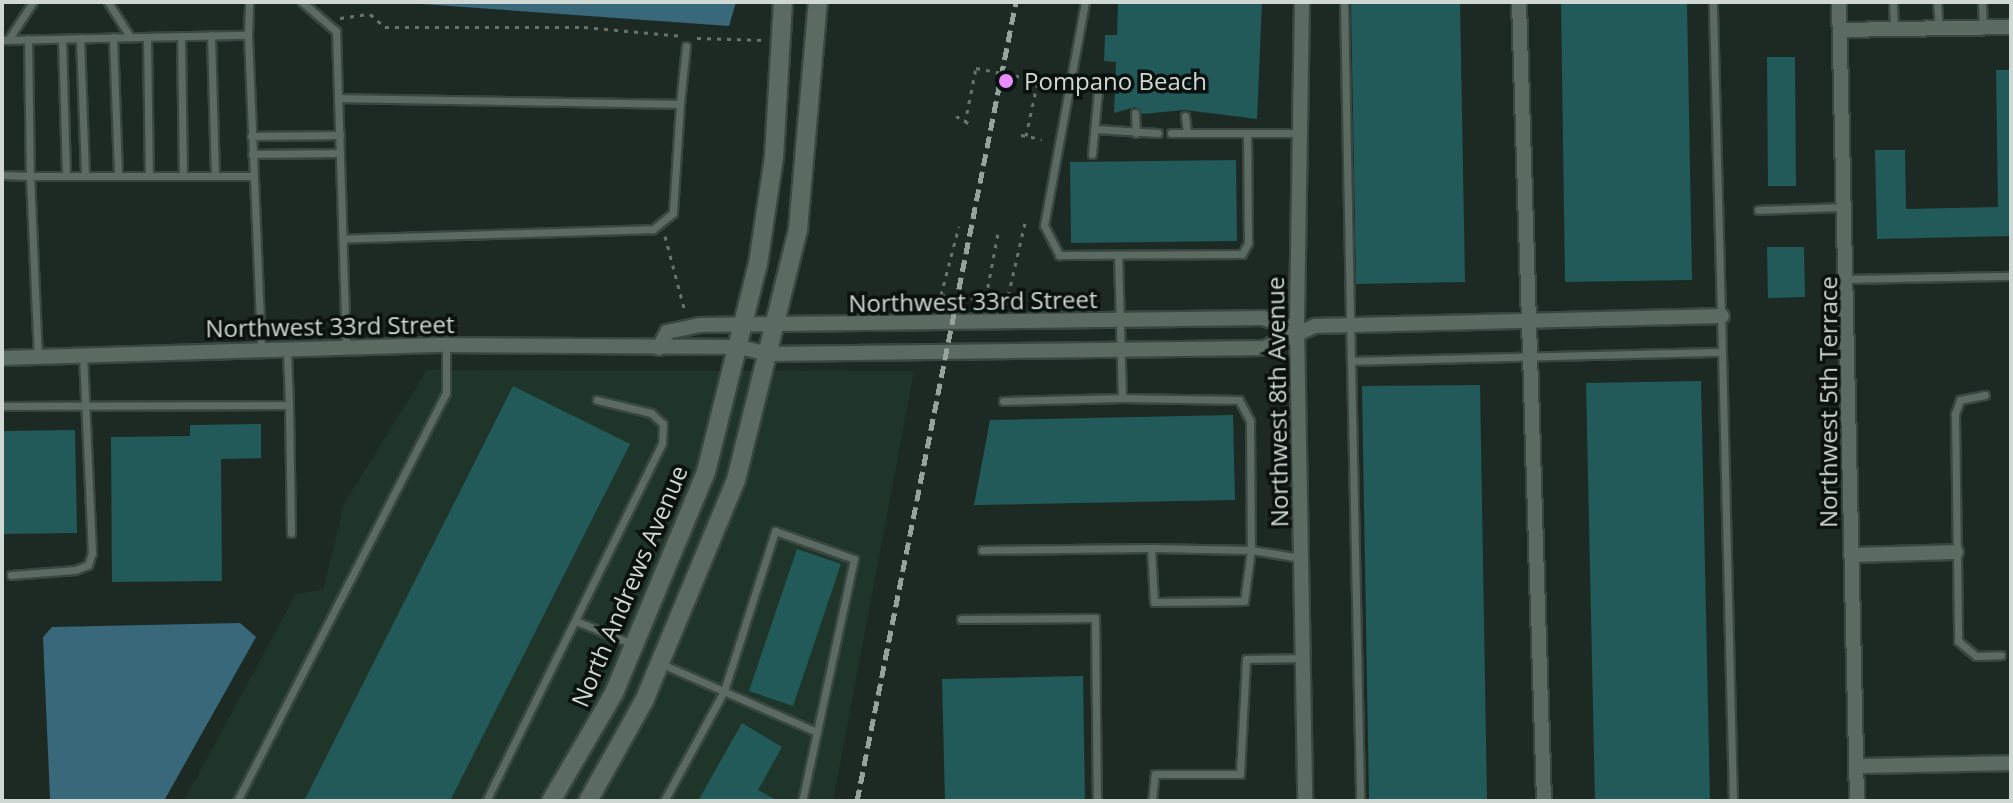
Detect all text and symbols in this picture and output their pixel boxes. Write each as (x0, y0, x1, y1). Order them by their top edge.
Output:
place label: Pompano Beach (1024, 67, 1207, 95)
marker: Pompano Beach (995, 70, 1017, 92)
street label: Northwest 8th Avenue (1260, 276, 1294, 528)
street label: Northwest 5th Terrace (1814, 276, 1842, 528)
street label: Northwest 33rd Street (848, 284, 1098, 318)
street label: Northwest 33rd Street (205, 309, 455, 343)
street label: North Andrews Avenue (565, 461, 693, 711)

